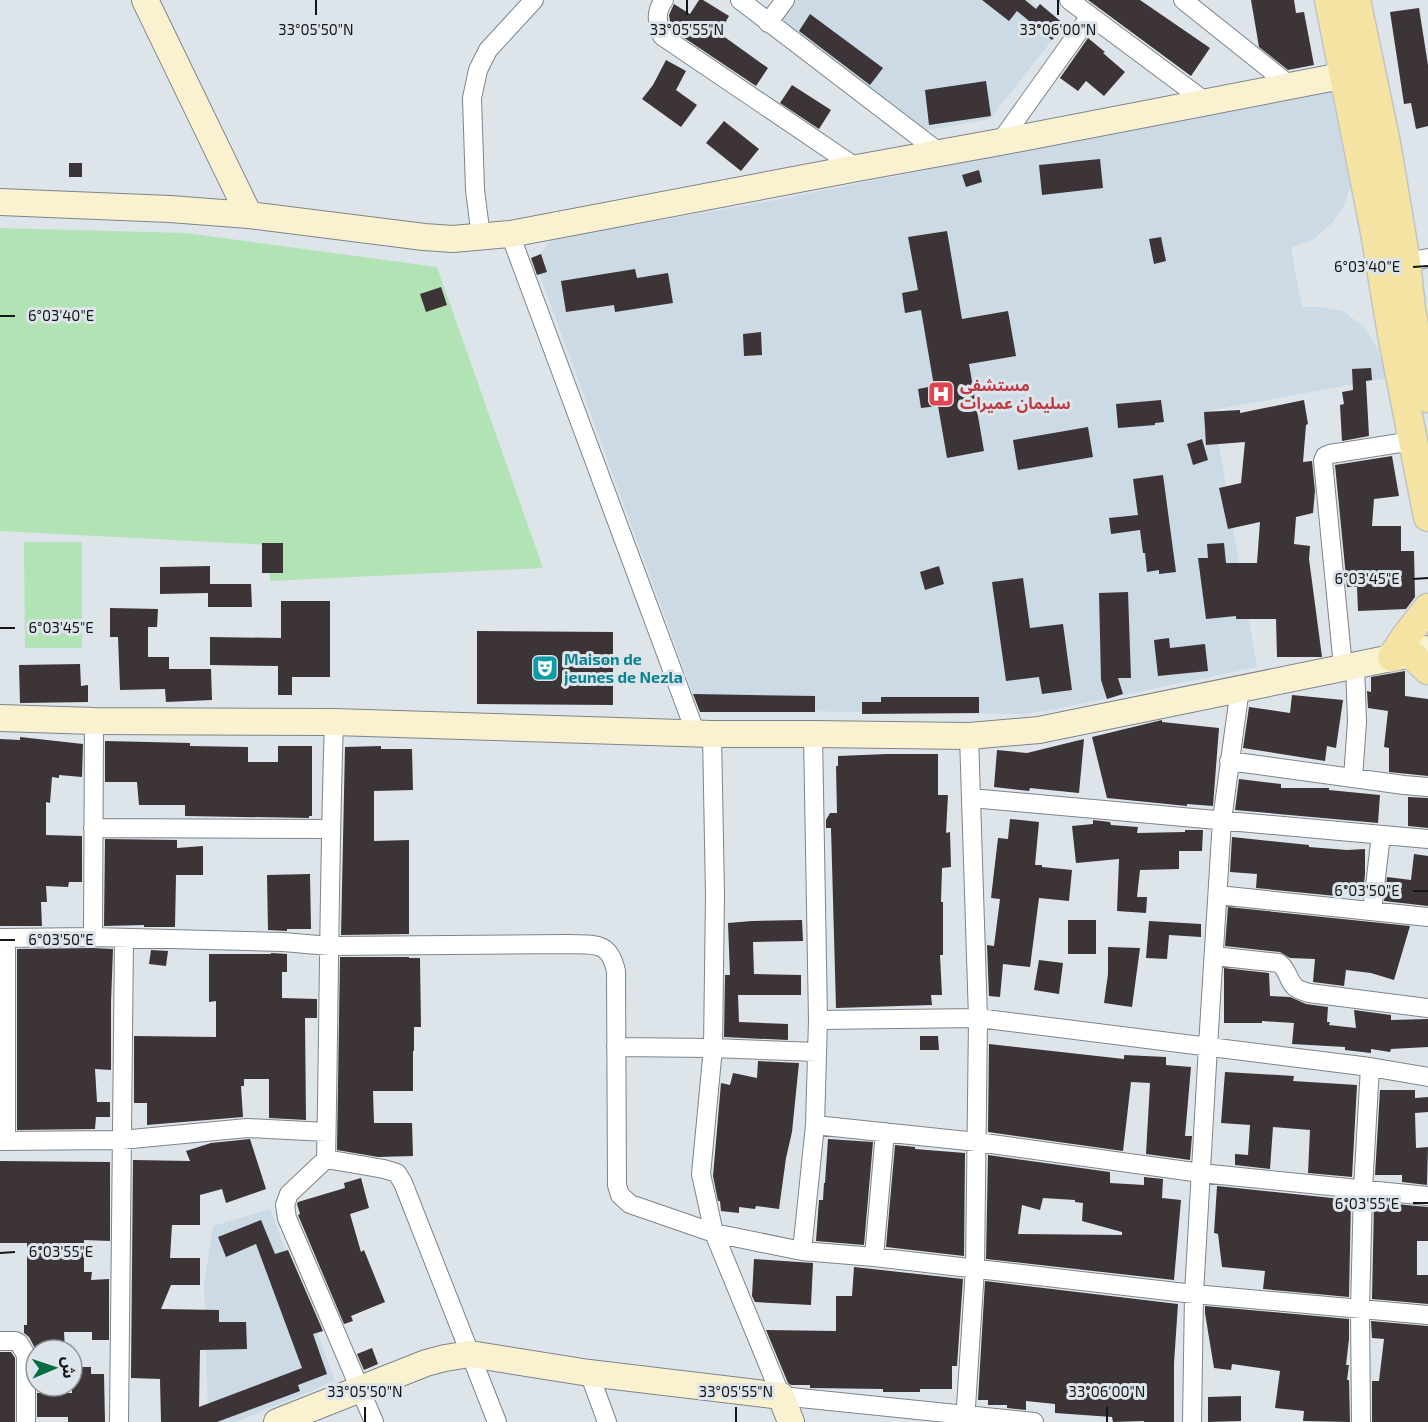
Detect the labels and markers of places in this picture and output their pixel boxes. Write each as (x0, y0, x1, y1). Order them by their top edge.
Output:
place label: مستشفى سليمان عميرات (960, 375, 1071, 413)
hospital icon: مستشفى سليمان عميرات (926, 379, 956, 409)
place label: Maison de jeunes de Nezla (564, 649, 683, 686)
theatre icon: Maison de jeunes de Nezla (530, 653, 560, 683)

